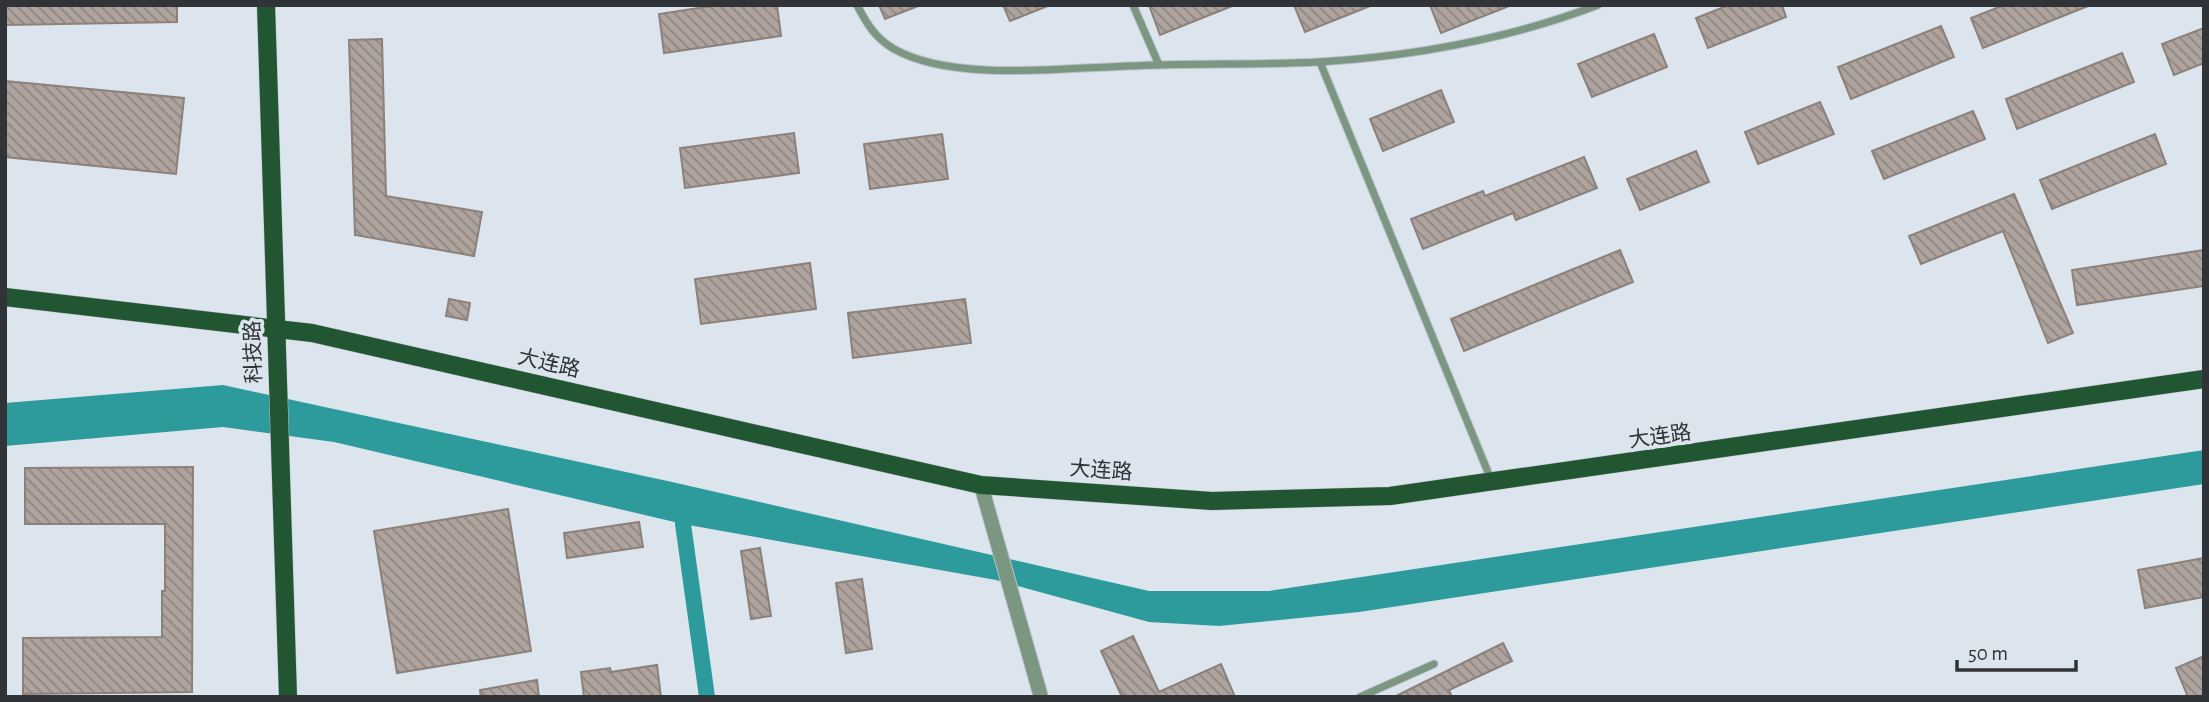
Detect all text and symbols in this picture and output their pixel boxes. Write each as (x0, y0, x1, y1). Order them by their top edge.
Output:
street label: 科技路 (241, 320, 265, 384)
street label: 大连路 (516, 345, 582, 381)
street label: 大连路 (1627, 421, 1693, 451)
street label: 大连路 (1069, 457, 1133, 483)
scale bar (1957, 628, 2076, 672)
text: 50 m (1968, 643, 2008, 664)

